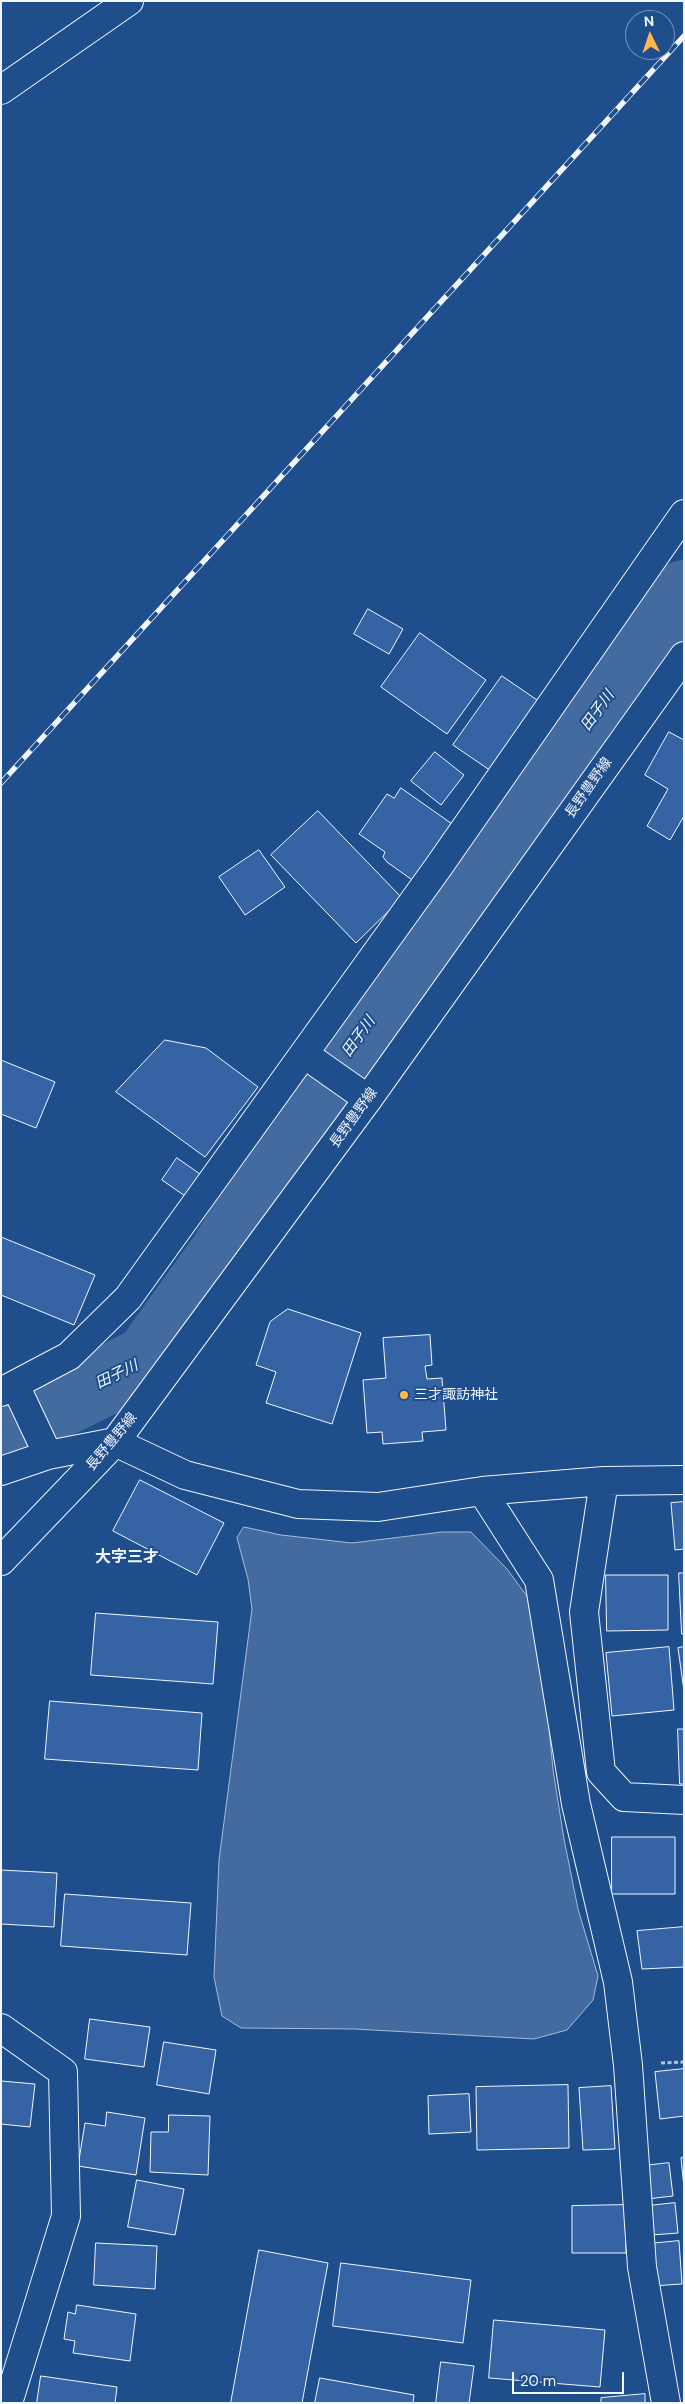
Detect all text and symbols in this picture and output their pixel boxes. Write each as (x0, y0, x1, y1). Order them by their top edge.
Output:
north arrow (625, 10, 675, 60)
text: N (643, 12, 655, 30)
water label: 田子川 (577, 688, 619, 734)
street label: 長野豊野線 (562, 755, 616, 821)
water label: 田子川 (338, 1014, 380, 1060)
street label: 長野豊野線 (327, 1085, 381, 1151)
water label: 田子川 (93, 1357, 141, 1393)
place label: 三才諏訪神社 (414, 1387, 498, 1403)
marker: 三才諏訪神社 (398, 1389, 410, 1401)
street label: 長野豊野線 (83, 1410, 141, 1474)
district label: 大字三才 (95, 1548, 159, 1568)
scale bar (515, 2362, 628, 2394)
text: 20 m (520, 2371, 556, 2391)

